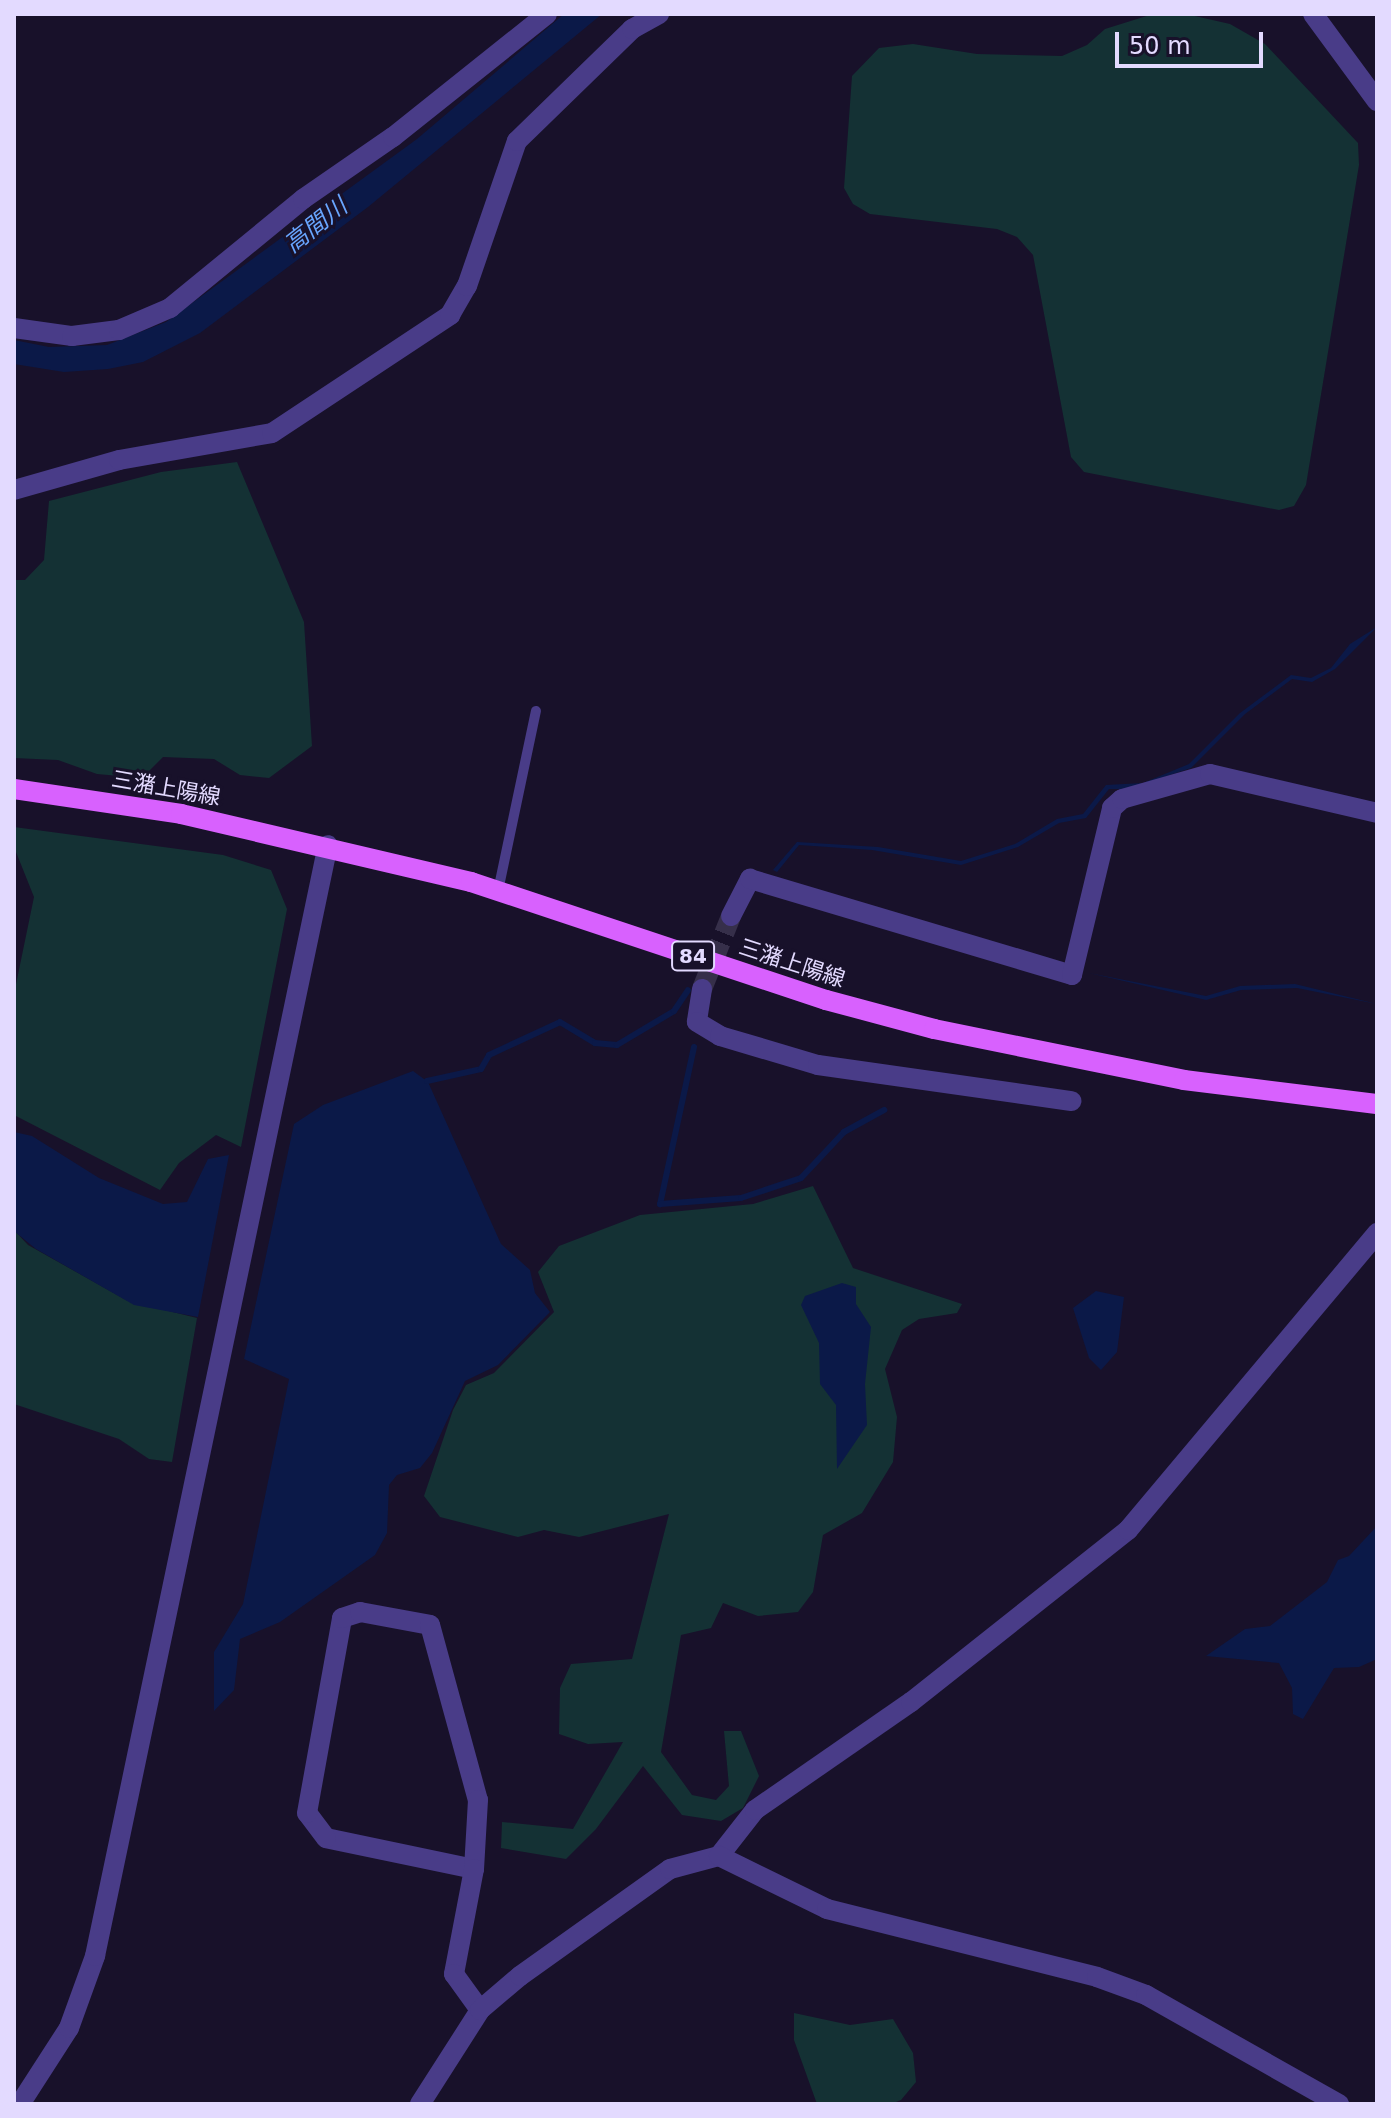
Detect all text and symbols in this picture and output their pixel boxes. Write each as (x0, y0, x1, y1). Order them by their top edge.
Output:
scale bar (1119, 16, 1267, 66)
text: 50 m (1129, 32, 1191, 60)
water label: 高間川 (279, 192, 353, 260)
street label: 三潴上陽線 (110, 765, 222, 811)
street label: 三潴上陽線 (736, 933, 848, 993)
road number: 84 (671, 940, 715, 972)

